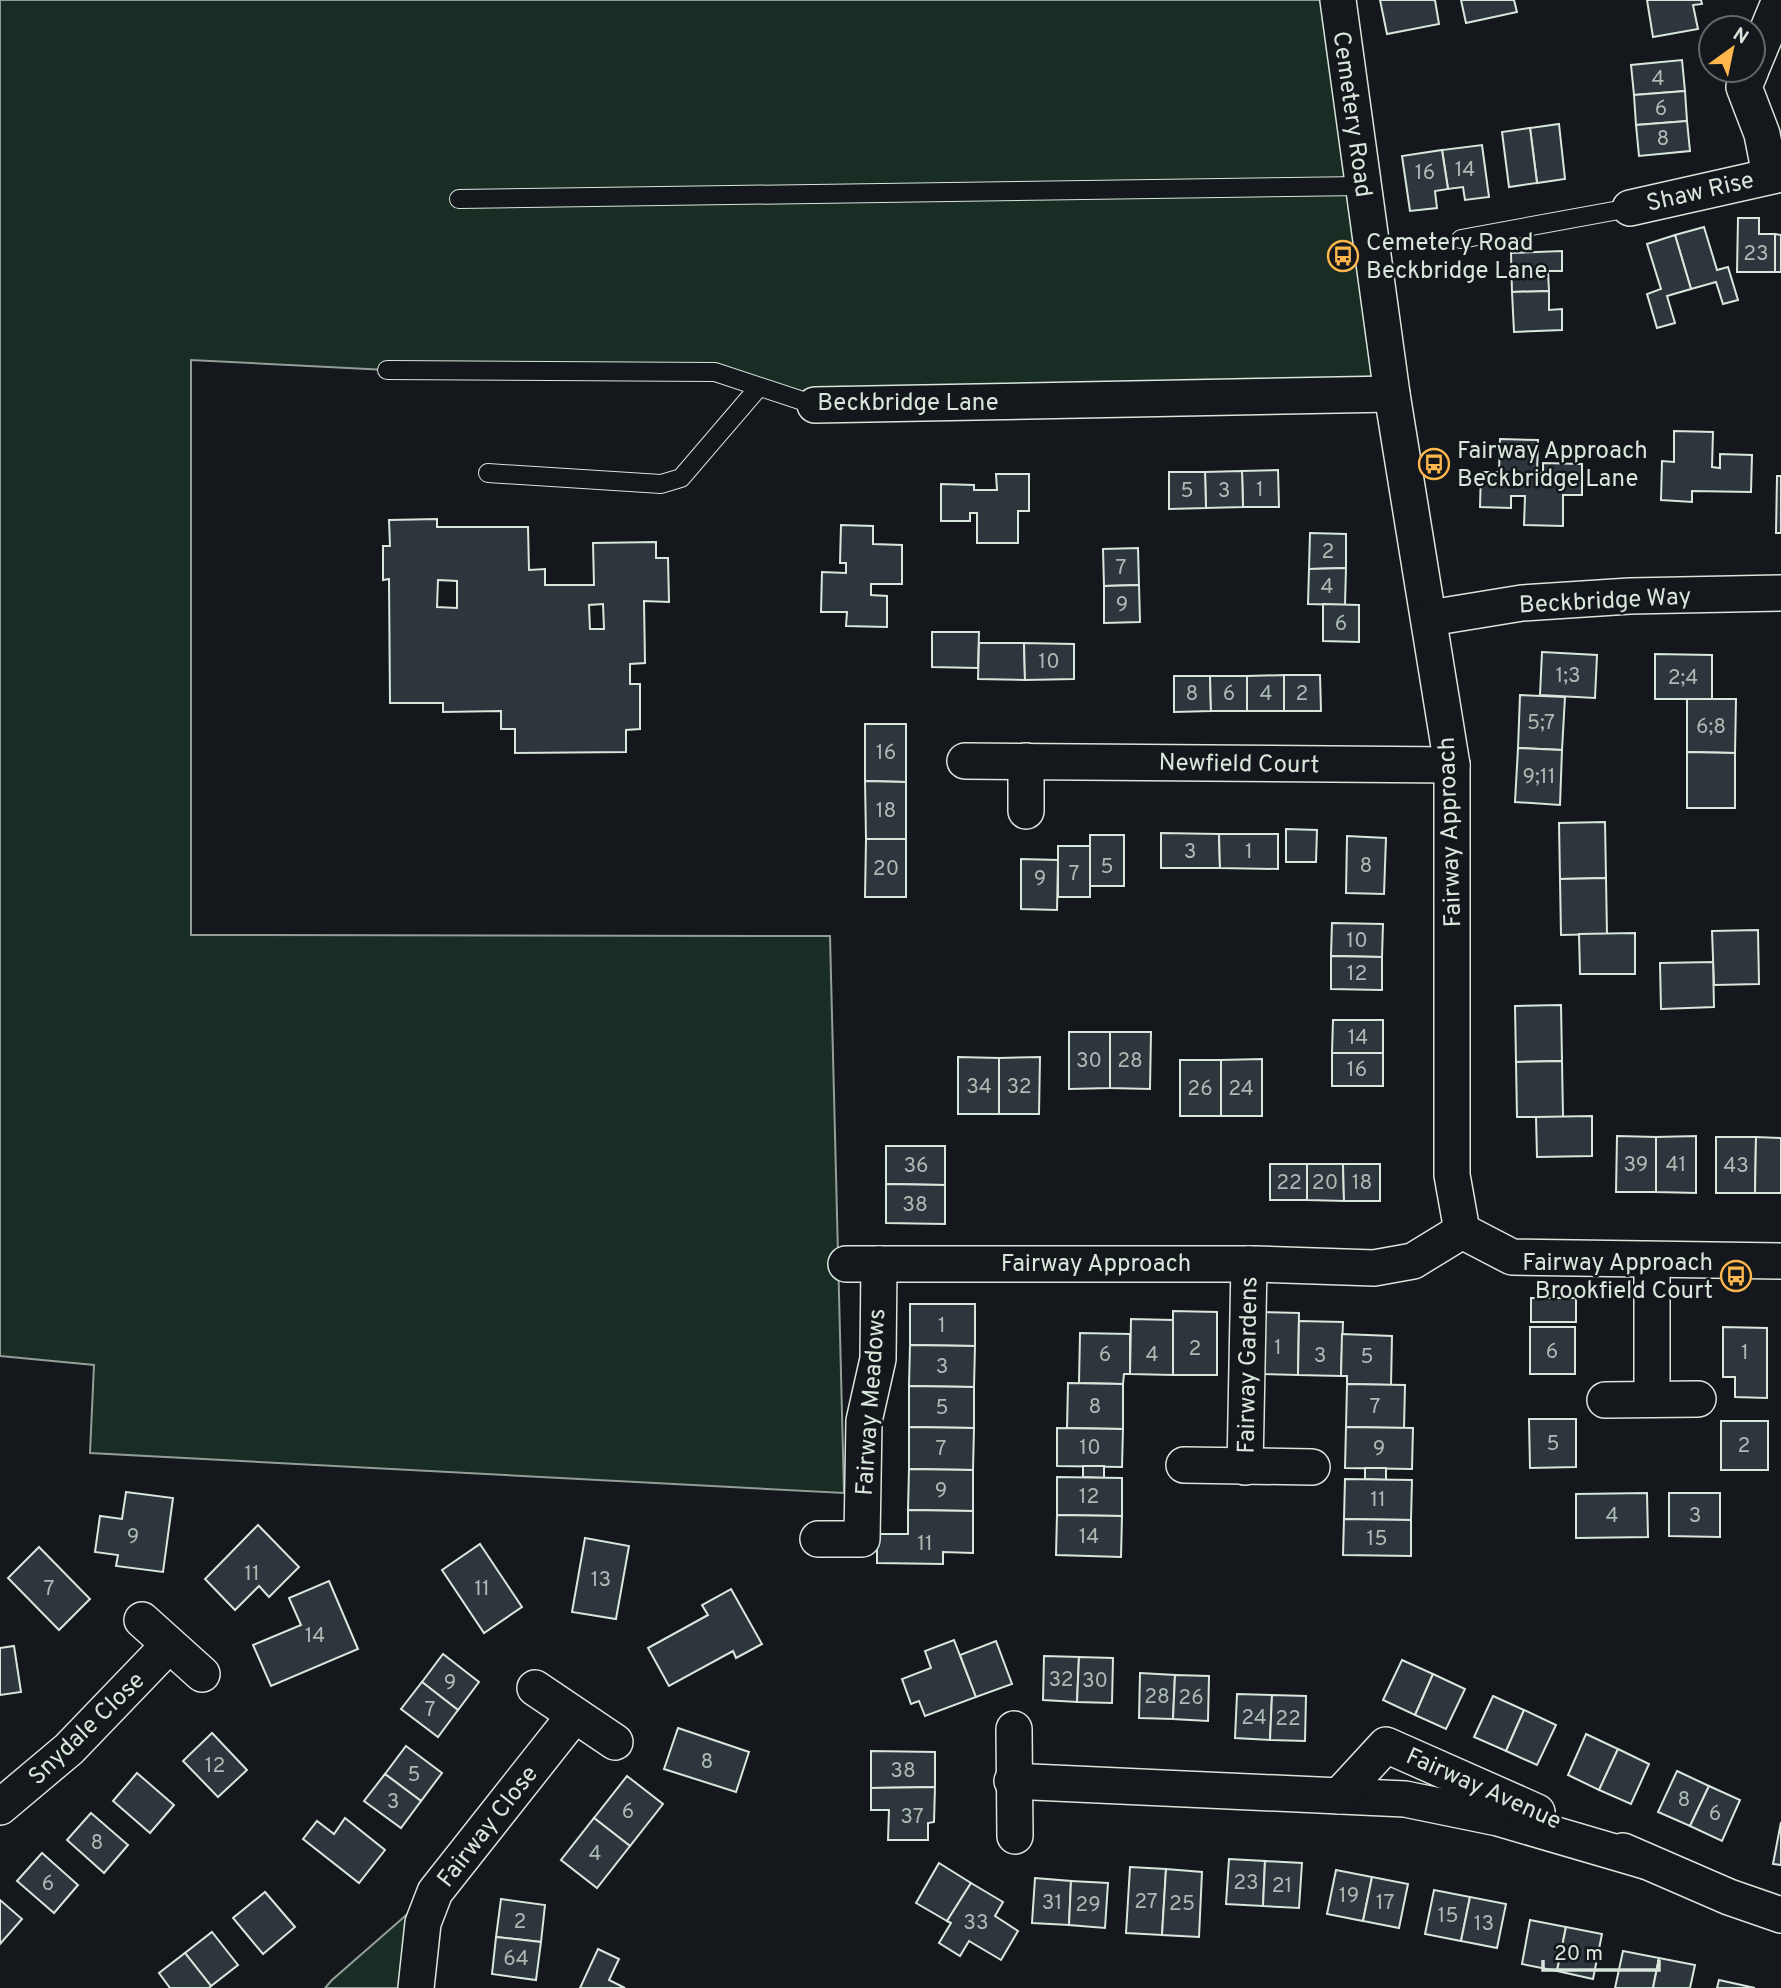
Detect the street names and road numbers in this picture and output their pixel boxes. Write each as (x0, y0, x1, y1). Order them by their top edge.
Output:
street label: Cemetery Road (1325, 29, 1378, 199)
street label: Shaw Rise (1644, 166, 1757, 220)
street label: Beckbridge Lane (817, 389, 999, 419)
street label: Beckbridge Way (1518, 583, 1692, 621)
street label: Fairway Approach (1433, 736, 1469, 928)
street label: Newfield Court (1158, 749, 1320, 781)
street label: Fairway Approach (1001, 1250, 1191, 1280)
street label: Fairway Gardens (1232, 1276, 1266, 1454)
street label: Fairway Meadows (850, 1308, 894, 1497)
street label: Snydale Close (23, 1666, 152, 1792)
street label: Fairway Avenue (1401, 1742, 1565, 1837)
street label: Fairway Close (432, 1760, 545, 1894)

